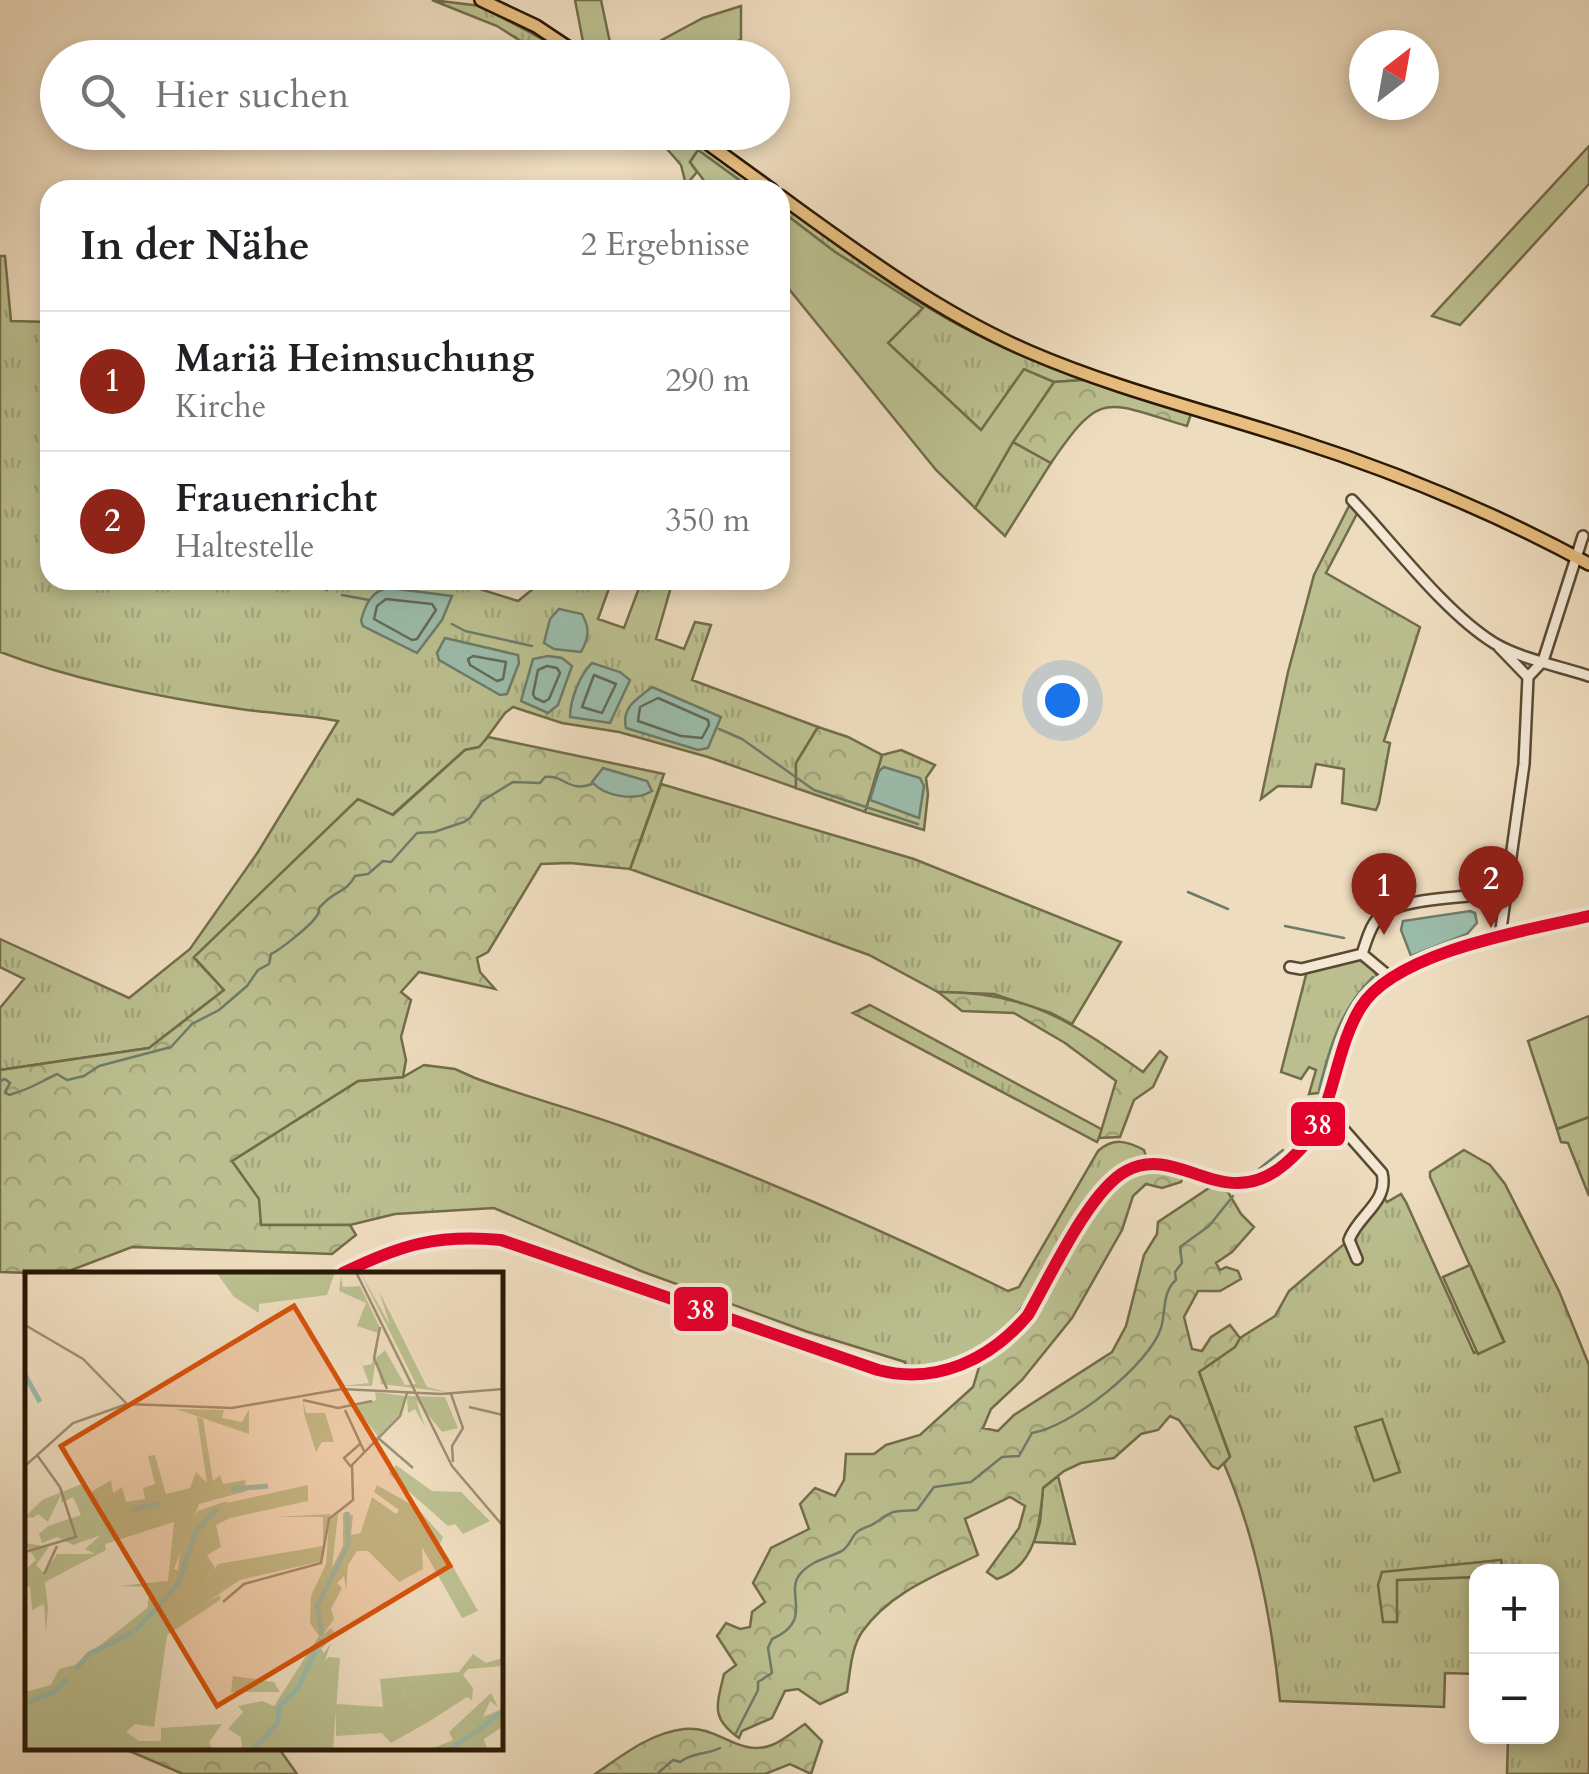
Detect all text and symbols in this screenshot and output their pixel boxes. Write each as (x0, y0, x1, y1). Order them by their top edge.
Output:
north arrow (1349, 30, 1439, 120)
search box (40, 40, 790, 150)
icon: search (75, 68, 130, 123)
text: Hier suchen (155, 69, 349, 121)
text: In der Nähe (80, 217, 310, 274)
text: 2 Ergebnisse (581, 223, 750, 267)
text: Mariä Heimsuchung (175, 333, 534, 385)
text: 1 (104, 359, 121, 403)
text: 290 m (665, 359, 750, 403)
text: Kirche (175, 385, 266, 429)
text: Frauenricht (175, 473, 377, 525)
text: 2 (104, 499, 121, 543)
text: 350 m (665, 499, 750, 543)
text: Haltestelle (175, 525, 315, 569)
your location (1037, 675, 1088, 726)
pin: 2 (1458, 846, 1524, 928)
pin: 1 (1352, 852, 1416, 935)
line badge: 38 (1289, 1100, 1347, 1148)
text: 38 (1304, 1106, 1332, 1144)
inset map (25, 1272, 502, 1749)
line badge: 38 (672, 1285, 730, 1333)
text: 38 (687, 1291, 715, 1329)
map controls (1469, 1564, 1559, 1744)
button: + (1469, 1564, 1559, 1654)
button: − (1469, 1654, 1559, 1744)

